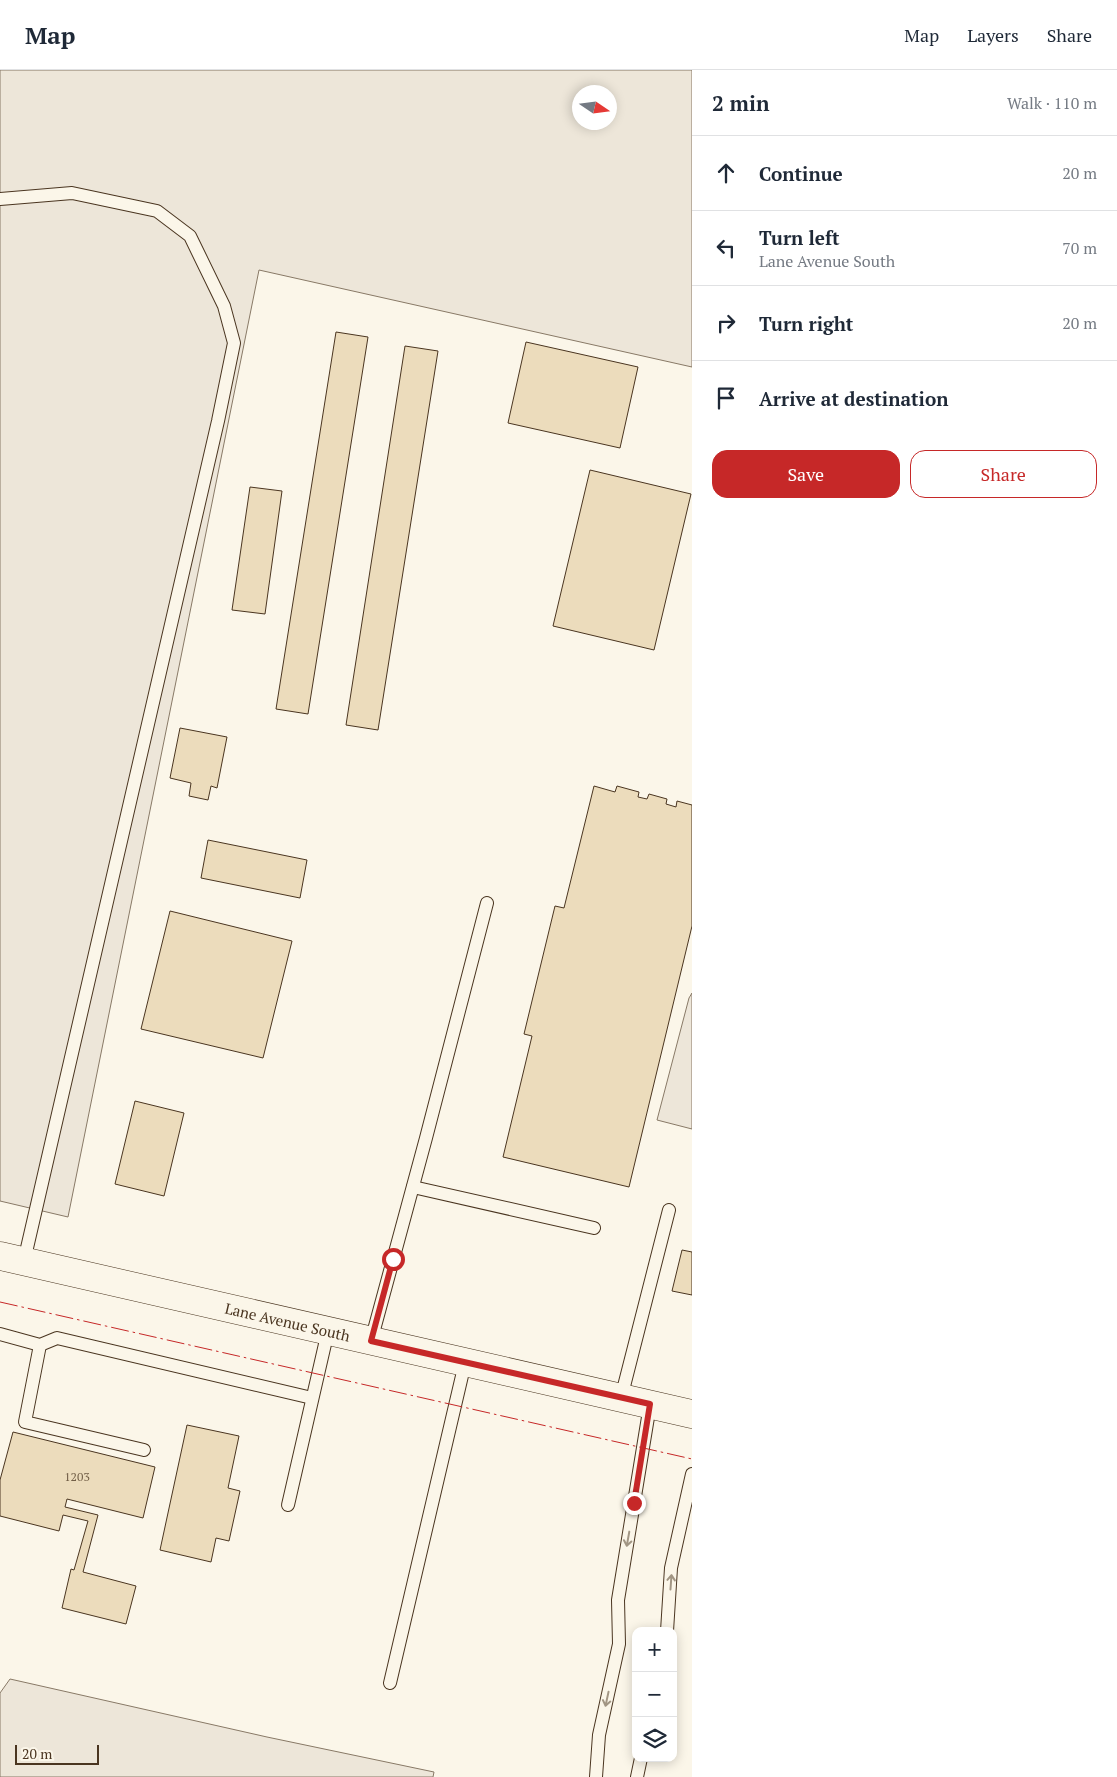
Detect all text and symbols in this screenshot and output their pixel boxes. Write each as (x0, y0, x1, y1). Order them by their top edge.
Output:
text: Map (25, 19, 75, 51)
text: Map (904, 23, 939, 47)
text: Layers (967, 23, 1019, 47)
text: Share (1047, 23, 1092, 47)
north arrow (572, 85, 617, 130)
text: 2 min (712, 89, 769, 117)
text: Walk · 110 m (1007, 92, 1097, 114)
icon: ahead (712, 159, 740, 187)
text: Continue (759, 161, 843, 186)
text: 20 m (1062, 162, 1097, 184)
text: Turn left (759, 225, 840, 250)
icon: left (712, 234, 740, 262)
text: 70 m (1062, 237, 1097, 259)
text: Lane Avenue South (759, 250, 895, 272)
icon: right (712, 309, 740, 337)
text: Turn right (759, 311, 853, 336)
text: 20 m (1062, 312, 1097, 334)
icon: arrive (712, 384, 740, 412)
text: Arrive at destination (759, 386, 948, 411)
button: Save (712, 450, 900, 498)
button: Share (910, 450, 1097, 498)
route start (382, 1248, 405, 1271)
street label: Lane Avenue South (223, 1298, 352, 1346)
house number: 1203 (64, 1469, 90, 1484)
route end (623, 1492, 646, 1515)
one-way arrow (622, 1531, 632, 1547)
one-way arrow (666, 1574, 675, 1590)
map controls (632, 1627, 677, 1762)
button: + (632, 1627, 677, 1672)
button: − (632, 1672, 677, 1717)
one-way arrow (602, 1691, 611, 1707)
button: layers (632, 1717, 677, 1762)
scale bar (15, 1742, 99, 1765)
text: 20 m (22, 1744, 52, 1763)

